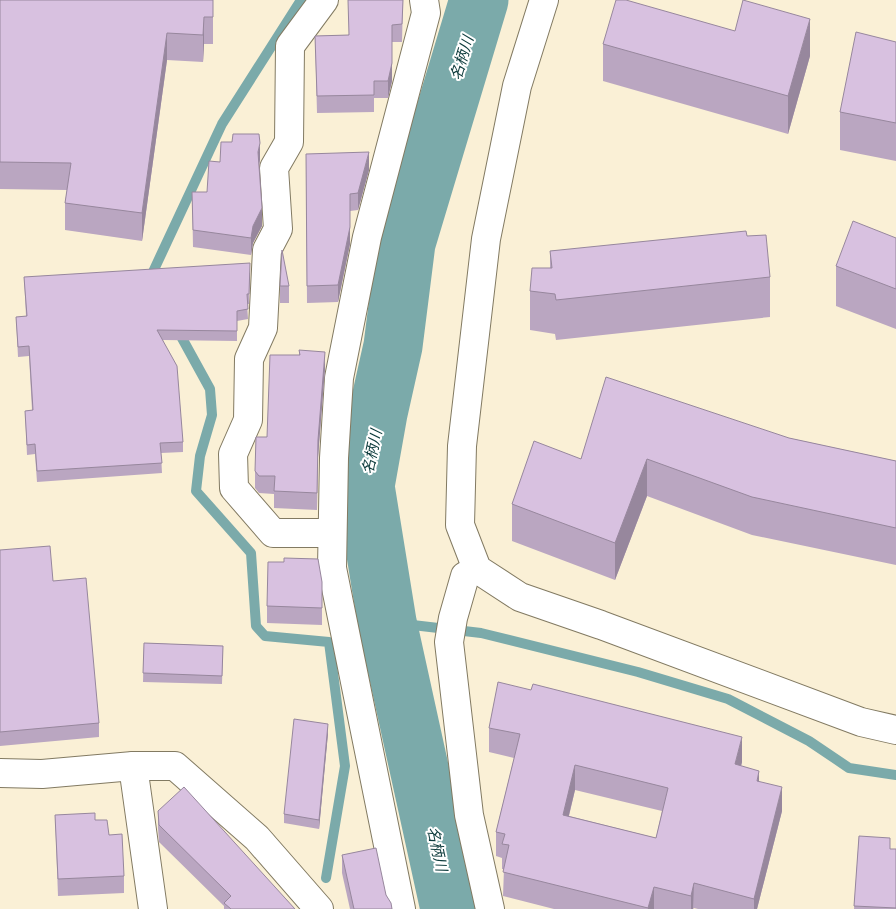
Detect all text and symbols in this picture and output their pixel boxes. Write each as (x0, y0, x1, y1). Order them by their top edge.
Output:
water label: 名柄川 (447, 32, 478, 82)
water label: 名柄川 (359, 426, 386, 476)
water label: 名柄川 (424, 825, 451, 875)

